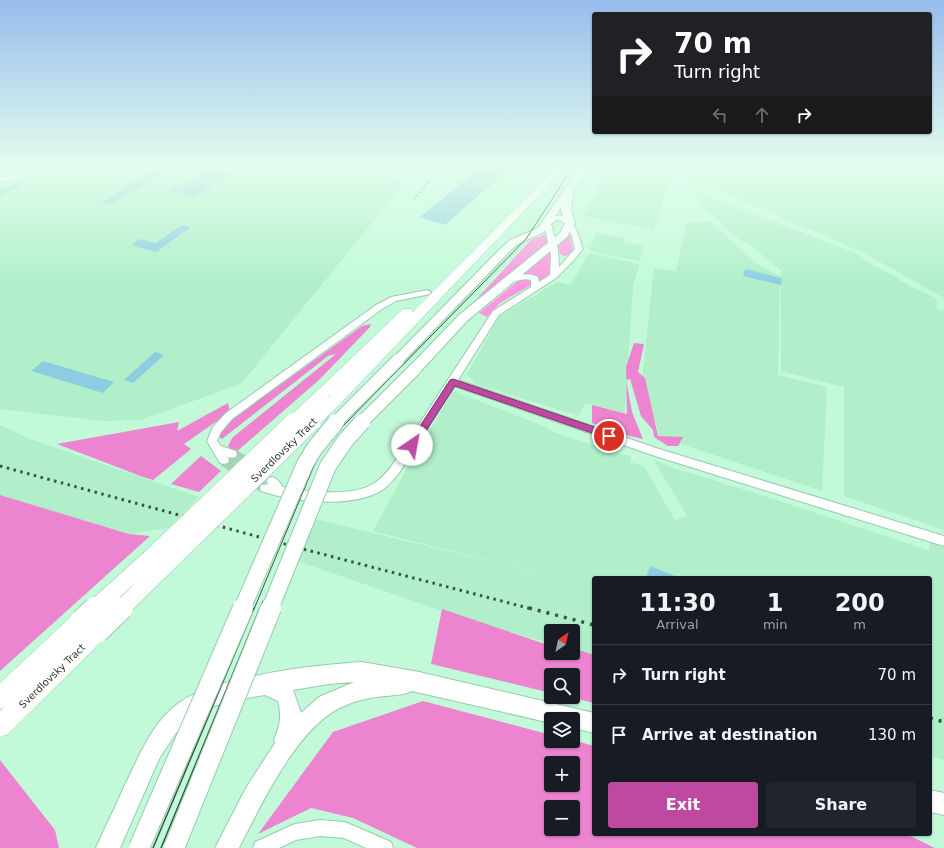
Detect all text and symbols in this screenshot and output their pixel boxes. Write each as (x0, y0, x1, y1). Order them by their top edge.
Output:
text: 70 m (674, 27, 752, 60)
icon: right (608, 28, 660, 80)
text: Turn right (674, 61, 760, 82)
icon: left (709, 104, 731, 126)
icon: ahead (751, 104, 773, 126)
icon: right (793, 104, 815, 126)
street label: Sverdlovsky Tract (249, 416, 319, 484)
pin (592, 419, 626, 453)
position arrow (391, 424, 433, 466)
icon: arrive (598, 425, 620, 447)
text: 11:30 (639, 589, 716, 617)
text: 1 (767, 589, 783, 617)
text: 200 (835, 589, 885, 617)
text: Arrival (656, 617, 699, 632)
text: min (763, 617, 787, 632)
text: m (853, 617, 866, 632)
north arrow (544, 624, 580, 660)
map controls (544, 624, 580, 836)
street label: Sverdlovsky Tract (17, 642, 87, 710)
icon: right (608, 664, 630, 686)
text: Turn right (642, 666, 726, 684)
text: 70 m (878, 666, 916, 684)
button: search (544, 668, 580, 704)
button: layers (544, 712, 580, 748)
icon: arrive (608, 724, 630, 746)
text: Arrive at destination (642, 726, 817, 744)
text: 130 m (868, 726, 916, 744)
button: + (544, 756, 580, 792)
button: Exit (608, 782, 758, 828)
button: Share (766, 782, 916, 828)
button: − (544, 800, 580, 836)

